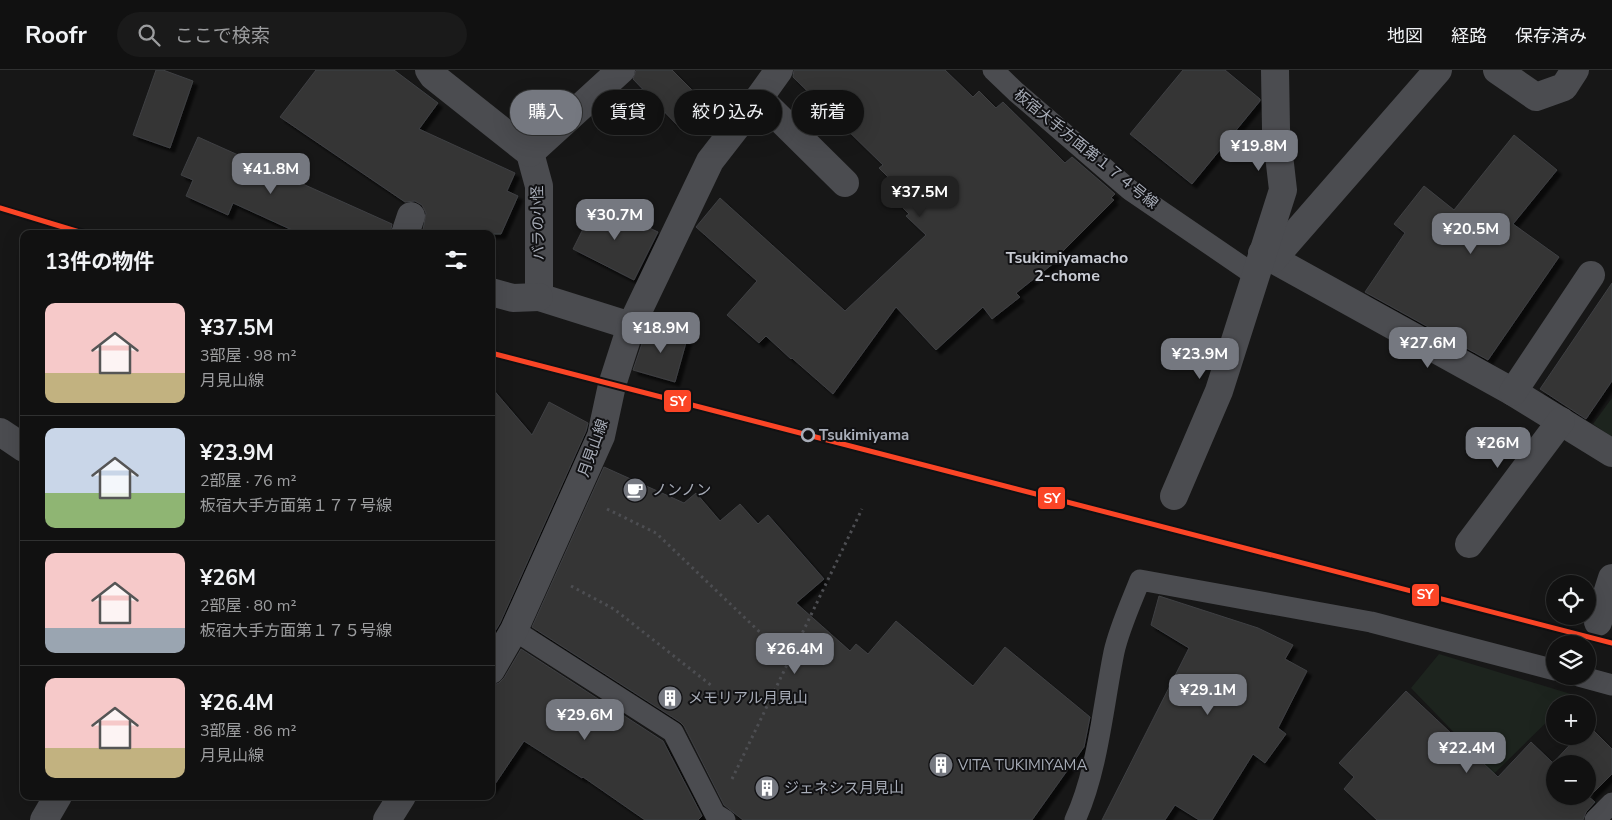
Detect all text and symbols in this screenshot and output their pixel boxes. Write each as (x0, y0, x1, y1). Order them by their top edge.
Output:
search box (117, 12, 467, 57)
text: Roofr (25, 19, 87, 51)
icon: search (135, 21, 163, 49)
text: ここで検索 (175, 23, 270, 49)
text: 地図 (1387, 24, 1423, 48)
text: 経路 (1451, 24, 1487, 48)
text: 保存済み (1515, 24, 1587, 48)
street label: 板宿大手方面第１７４号線 (1010, 85, 1162, 213)
chip: 購入 (510, 90, 582, 135)
chip: 賃貸 (592, 90, 664, 135)
chip: 絞り込み (674, 90, 782, 135)
chip: 新着 (792, 90, 864, 135)
pin: ¥19.8M (1218, 129, 1300, 172)
text: ¥19.8M (1231, 135, 1287, 157)
pin: ¥41.8M (230, 152, 312, 195)
text: ¥41.8M (243, 158, 299, 180)
pin: ¥37.5M (879, 176, 961, 218)
text: ¥37.5M (892, 181, 948, 203)
street label: バラの小怪 (527, 185, 549, 261)
pin: ¥30.7M (574, 198, 656, 241)
text: ¥30.7M (587, 204, 643, 226)
pin: ¥20.5M (1430, 212, 1512, 255)
text: ¥20.5M (1443, 218, 1499, 240)
icon: filters (442, 246, 470, 274)
district label: Tsukimiyamacho 2-chome (1006, 247, 1128, 287)
text: 13件の物件 (45, 248, 154, 276)
pin: ¥18.9M (620, 312, 702, 354)
text: ¥37.5M (200, 314, 274, 342)
text: ¥18.9M (633, 317, 689, 339)
icon: home (85, 323, 145, 383)
pin: ¥27.6M (1387, 326, 1469, 369)
text: ¥27.6M (1400, 332, 1456, 354)
pin: ¥23.9M (1159, 338, 1241, 380)
text: ¥23.9M (1172, 343, 1228, 365)
text: 3部屋 · 98 m² (200, 345, 297, 367)
text: 月見山線 (200, 370, 264, 392)
line badge: SY (663, 389, 692, 413)
text: SY (669, 392, 687, 411)
street label: 月見山線 (573, 416, 613, 480)
place label: Tsukimiyama (819, 425, 909, 445)
pin: ¥26M (1468, 426, 1528, 469)
marker: Tsukimiyama (801, 428, 815, 442)
text: ¥26M (1477, 432, 1519, 454)
text: ¥23.9M (200, 439, 274, 467)
icon: home (85, 448, 145, 508)
text: 2部屋 · 76 m² (200, 470, 297, 492)
cafe icon: ノンノン (622, 477, 648, 503)
place label: ノンノン (652, 480, 711, 500)
line badge: SY (1037, 486, 1066, 510)
text: SY (1043, 489, 1061, 508)
text: 板宿大手方面第１７７号線 (200, 495, 392, 517)
text: ¥26M (200, 564, 256, 592)
icon: home (85, 573, 145, 633)
map controls (1546, 575, 1596, 805)
button: locate (1546, 575, 1596, 625)
line badge: SY (1411, 583, 1440, 607)
text: SY (1416, 585, 1434, 604)
text: 2部屋 · 80 m² (200, 595, 297, 617)
text: 板宿大手方面第１７５号線 (200, 620, 392, 642)
pin: ¥26.4M (754, 632, 836, 675)
button: layers (1546, 635, 1596, 685)
text: ¥26.4M (767, 638, 823, 660)
pin: ¥29.1M (1167, 674, 1249, 716)
text: ¥29.1M (1180, 679, 1236, 701)
building icon: メモリアル月見山 (657, 685, 683, 711)
place label: メモリアル月見山 (688, 688, 808, 708)
text: ¥26.4M (200, 689, 274, 717)
button: + (1546, 695, 1596, 745)
icon: home (85, 698, 145, 758)
pin: ¥29.6M (544, 698, 626, 741)
text: ¥29.6M (557, 704, 613, 726)
text: 3部屋 · 86 m² (200, 720, 297, 742)
pin: ¥22.4M (1426, 732, 1508, 774)
text: ¥22.4M (1439, 737, 1495, 759)
text: 月見山線 (200, 745, 264, 767)
building icon: VITA TUKIMIYAMA (928, 752, 954, 778)
place label: VITA TUKIMIYAMA (957, 755, 1087, 775)
button: − (1546, 755, 1596, 805)
building icon: ジェネシス月見山 (754, 775, 780, 801)
place label: ジェネシス月見山 (784, 778, 904, 798)

